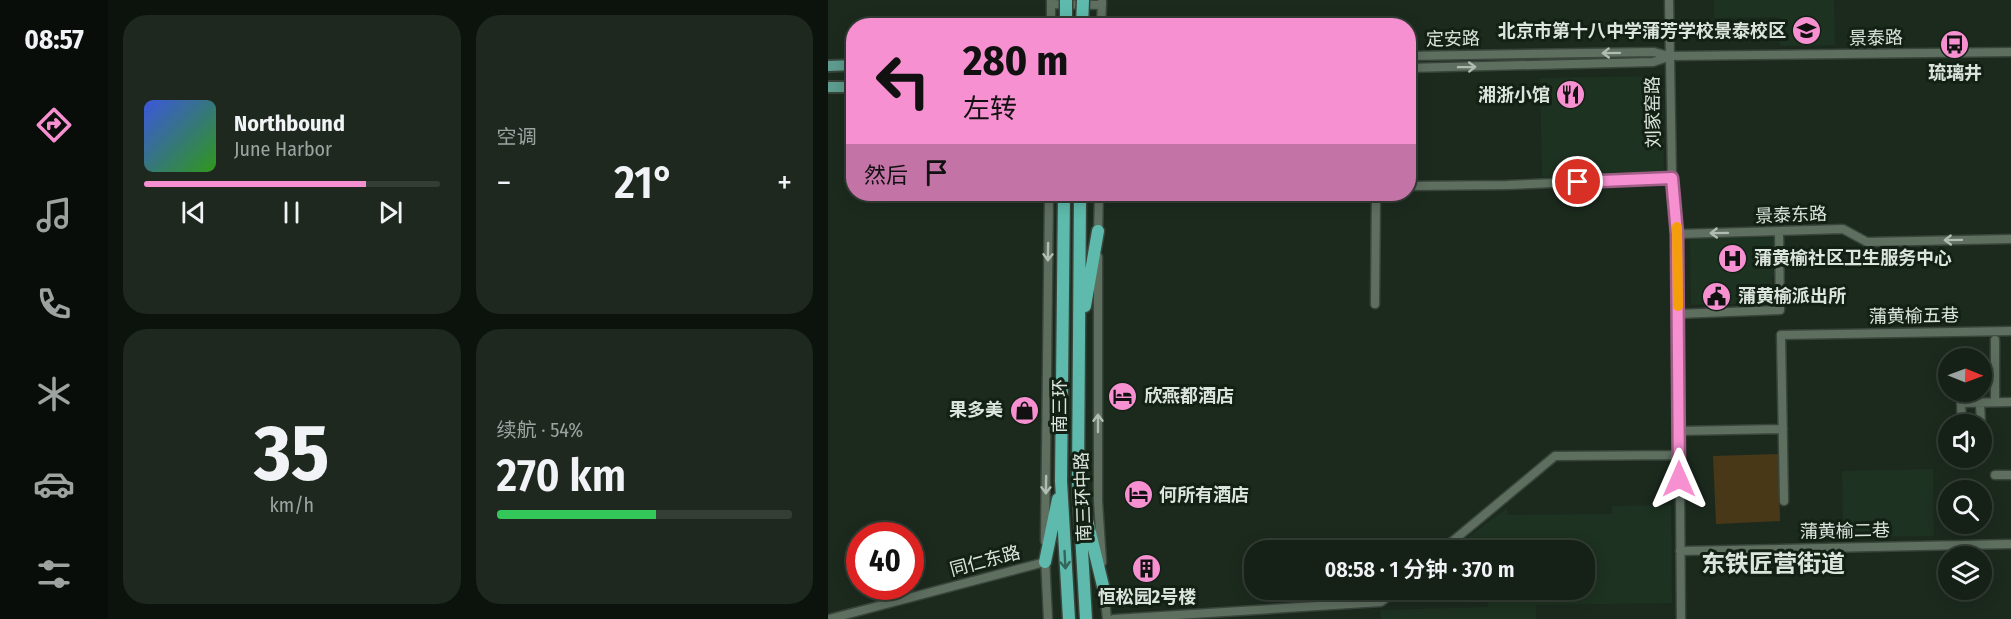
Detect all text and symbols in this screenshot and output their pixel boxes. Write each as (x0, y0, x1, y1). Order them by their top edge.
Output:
school or university icon: 北京市第十八中学蒲芳学校景泰校区 (1791, 15, 1823, 47)
place label: 北京市第十八中学蒲芳学校景泰校区 (1498, 20, 1786, 42)
text: 08:57 (24, 24, 84, 56)
street label: 景泰路 (1849, 27, 1903, 49)
street label: 定安路 (1426, 28, 1480, 50)
bus stop icon: 琉璃井 (1939, 28, 1971, 60)
text: 280 m (963, 36, 1068, 86)
icon: left (864, 42, 942, 120)
one-way arrow (1601, 47, 1621, 59)
one-way arrow (1456, 61, 1476, 73)
place label: 琉璃井 (1928, 62, 1982, 84)
street label: 刘家窑路 (1641, 76, 1665, 148)
restaurant icon: 湘浙小馆 (1555, 79, 1587, 111)
place label: 湘浙小馆 (1478, 84, 1550, 106)
text: 左转 (963, 93, 1017, 125)
icon: directions (33, 104, 75, 146)
text: Northbound (234, 110, 345, 137)
text: 空调 (497, 125, 537, 149)
text: June Harbor (234, 137, 332, 161)
text: 21° (614, 156, 674, 210)
icon: arrive (920, 156, 953, 189)
pin (1552, 156, 1603, 207)
text: 然后 (864, 162, 908, 189)
text: − (497, 163, 511, 203)
text: + (777, 163, 792, 203)
icon: arrive (1561, 165, 1594, 198)
icon: music (33, 194, 75, 236)
icon: previous (177, 196, 210, 229)
icon: pause (275, 196, 308, 229)
icon: next (374, 196, 407, 229)
street label: 景泰东路 (1755, 203, 1827, 227)
one-way arrow (1709, 227, 1729, 239)
one-way arrow (1943, 235, 1963, 246)
one-way arrow (1042, 241, 1054, 261)
hospital icon: 蒲黄榆社区卫生服务中心 (1717, 242, 1749, 274)
place label: 蒲黄榆社区卫生服务中心 (1754, 247, 1952, 269)
public building icon: 蒲黄榆派出所 (1701, 280, 1733, 312)
icon: phone (33, 283, 75, 325)
place label: 蒲黄榆派出所 (1738, 285, 1846, 307)
street label: 蒲黄榆五巷 (1869, 304, 1959, 328)
north arrow (1938, 348, 1992, 402)
map controls (1938, 348, 1992, 600)
icon: climate (33, 373, 75, 415)
street label: 南三环 (1049, 379, 1071, 433)
hotel icon: 欣燕都酒店 (1107, 380, 1139, 412)
place label: 欣燕都酒店 (1144, 385, 1234, 407)
shop icon: 果多美 (1008, 394, 1040, 426)
place label: 果多美 (949, 399, 1003, 421)
text: 35 (254, 407, 329, 501)
one-way arrow (1092, 413, 1104, 433)
button: sound (1938, 414, 1992, 468)
text: 续航 · 54% (497, 418, 583, 442)
position arrow (1647, 447, 1711, 511)
text: 270 km (497, 449, 626, 503)
street label: 南三环中路 (1070, 452, 1096, 542)
icon: car (33, 463, 75, 505)
one-way arrow (1040, 474, 1051, 494)
hotel icon: 何所有酒店 (1122, 479, 1154, 511)
button: search (1938, 480, 1992, 534)
place label: 何所有酒店 (1159, 484, 1249, 506)
text: km/h (269, 493, 314, 517)
street label: 蒲黄榆二巷 (1800, 519, 1890, 543)
speed limit sign: 40 (846, 522, 924, 600)
street label: 同仁东路 (947, 541, 1023, 581)
button: layers (1938, 546, 1992, 600)
one-way arrow (1059, 550, 1071, 570)
district label: 东铁匠营街道 (1701, 550, 1845, 578)
building icon: 恒松园2号楼 (1131, 552, 1163, 584)
icon: filters (33, 553, 75, 595)
text: 08:58 · 1 分钟 · 370 m (1324, 556, 1515, 583)
place label: 恒松园2号楼 (1098, 586, 1196, 608)

